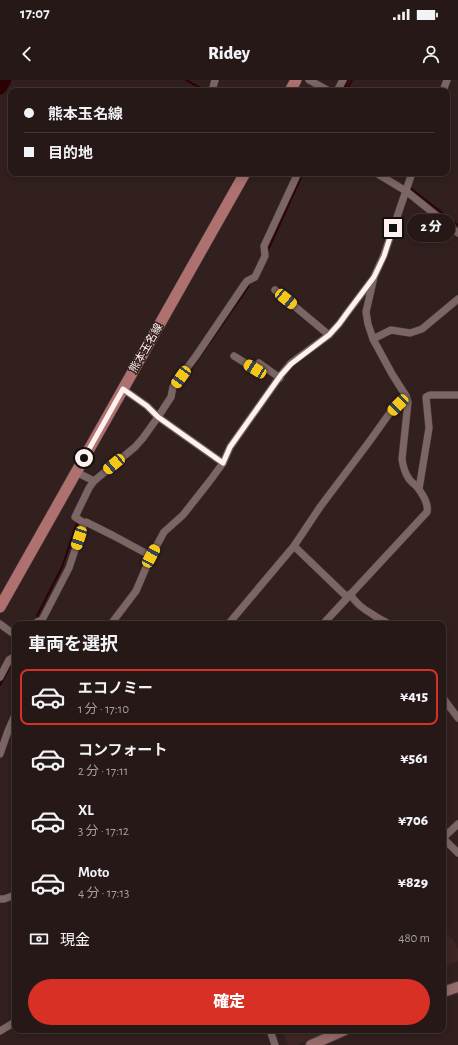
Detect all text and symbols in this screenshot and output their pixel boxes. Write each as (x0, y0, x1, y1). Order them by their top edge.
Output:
text: 17:07 (20, 6, 50, 21)
icon: back (16, 43, 38, 65)
icon: person (420, 43, 442, 65)
text: Ridey (208, 45, 250, 63)
text: 熊本玉名線 (48, 107, 123, 122)
text: 目的地 (48, 146, 93, 161)
callout: 2 分 (407, 214, 455, 242)
route end (384, 219, 402, 237)
text: 2 分 (420, 221, 442, 234)
car (273, 287, 299, 311)
street label: 熊本玉名線 (127, 321, 165, 375)
car (242, 358, 268, 380)
car (169, 364, 193, 390)
car (385, 392, 411, 418)
route start (75, 449, 93, 467)
car (101, 452, 127, 476)
car (70, 525, 88, 551)
car (140, 543, 162, 569)
text: 車両を選択 (28, 636, 118, 654)
icon: car (30, 679, 66, 715)
text: エコノミー (78, 681, 153, 696)
text: ¥415 (400, 689, 428, 704)
text: 1 分 · 17:10 (78, 703, 129, 716)
icon: car (30, 741, 66, 777)
text: コンフォート (78, 743, 168, 758)
text: ¥561 (400, 751, 428, 766)
text: 2 分 · 17:11 (78, 765, 128, 778)
icon: car (30, 803, 66, 839)
text: XL (78, 803, 94, 818)
text: ¥706 (398, 813, 428, 828)
text: 3 分 · 17:12 (78, 825, 129, 838)
icon: car (30, 865, 66, 901)
text: Moto (78, 865, 110, 880)
text: ¥829 (398, 875, 428, 890)
text: 4 分 · 17:13 (78, 887, 129, 900)
icon: cash (28, 928, 50, 950)
text: 480 m (398, 932, 430, 945)
text: 現金 (60, 933, 90, 948)
button: 確定 (28, 979, 430, 1025)

